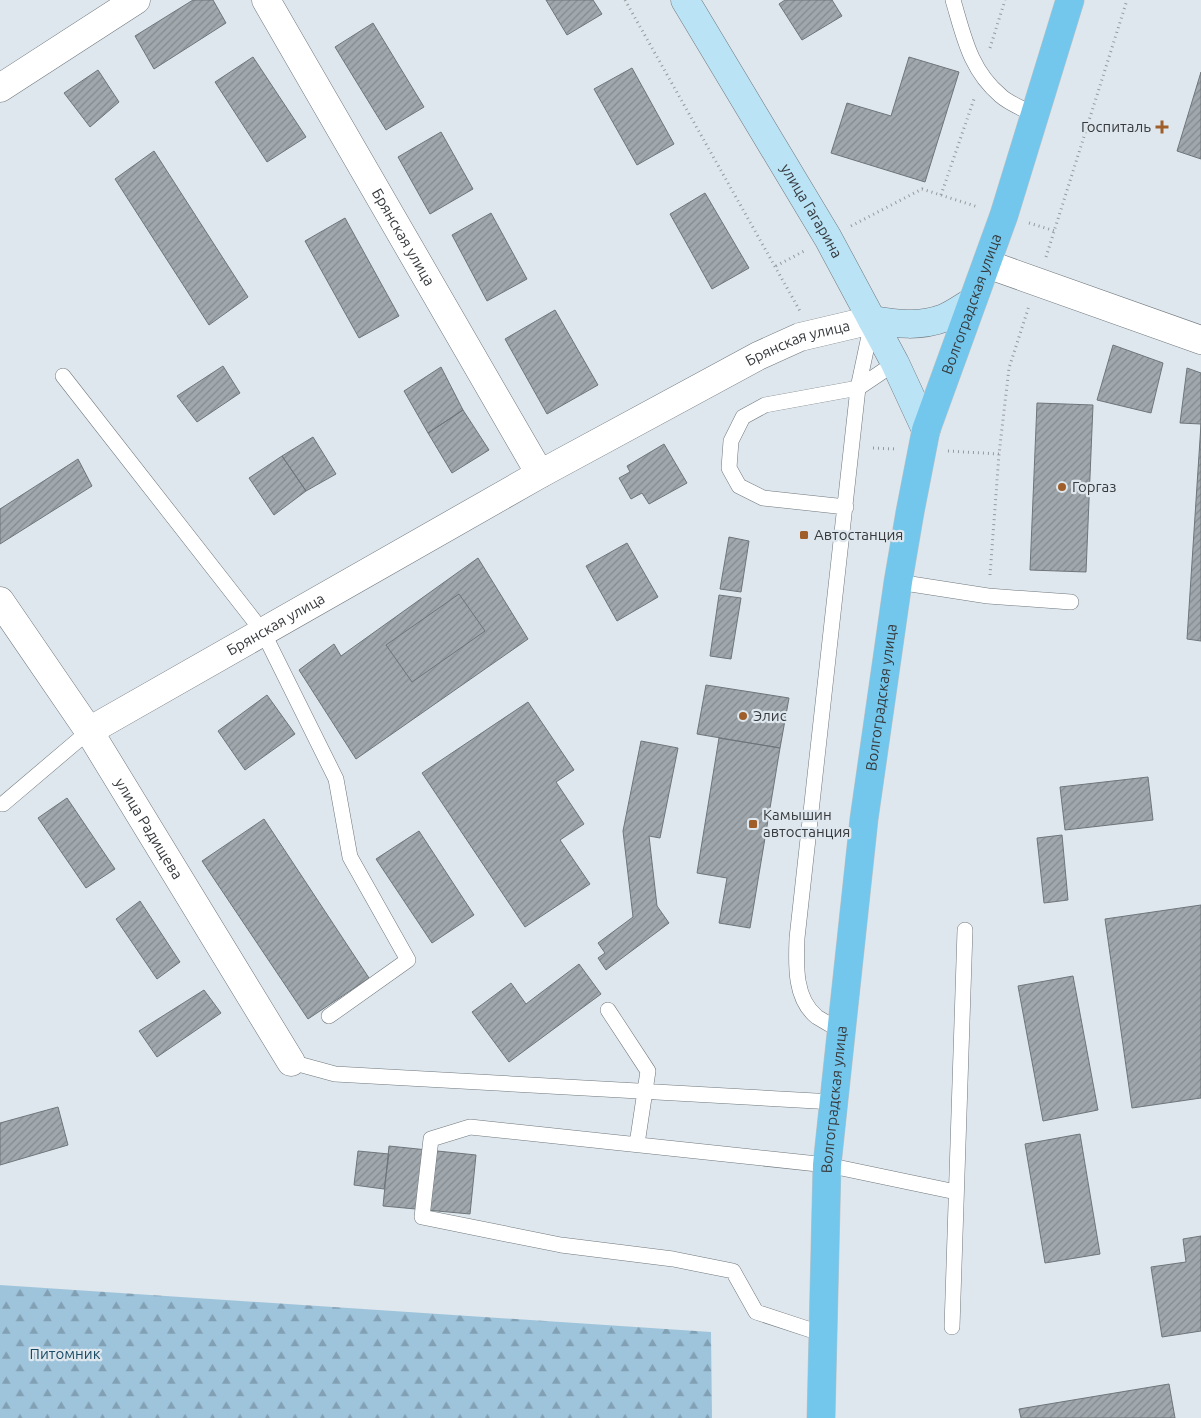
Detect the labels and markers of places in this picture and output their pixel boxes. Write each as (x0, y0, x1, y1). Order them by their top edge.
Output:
place label: Госпиталь (1081, 118, 1151, 135)
marker: Госпиталь (1155, 120, 1169, 134)
place label: Горгаз (1072, 478, 1116, 495)
marker: Горгаз (1056, 481, 1068, 493)
place label: Автостанция (814, 526, 903, 543)
marker: Автостанция (798, 529, 810, 541)
place label: Элис (753, 707, 787, 724)
marker: Элис (737, 710, 749, 722)
place label: Камышин автостанция (763, 806, 850, 840)
marker: Камышин автостанция (747, 818, 759, 830)

